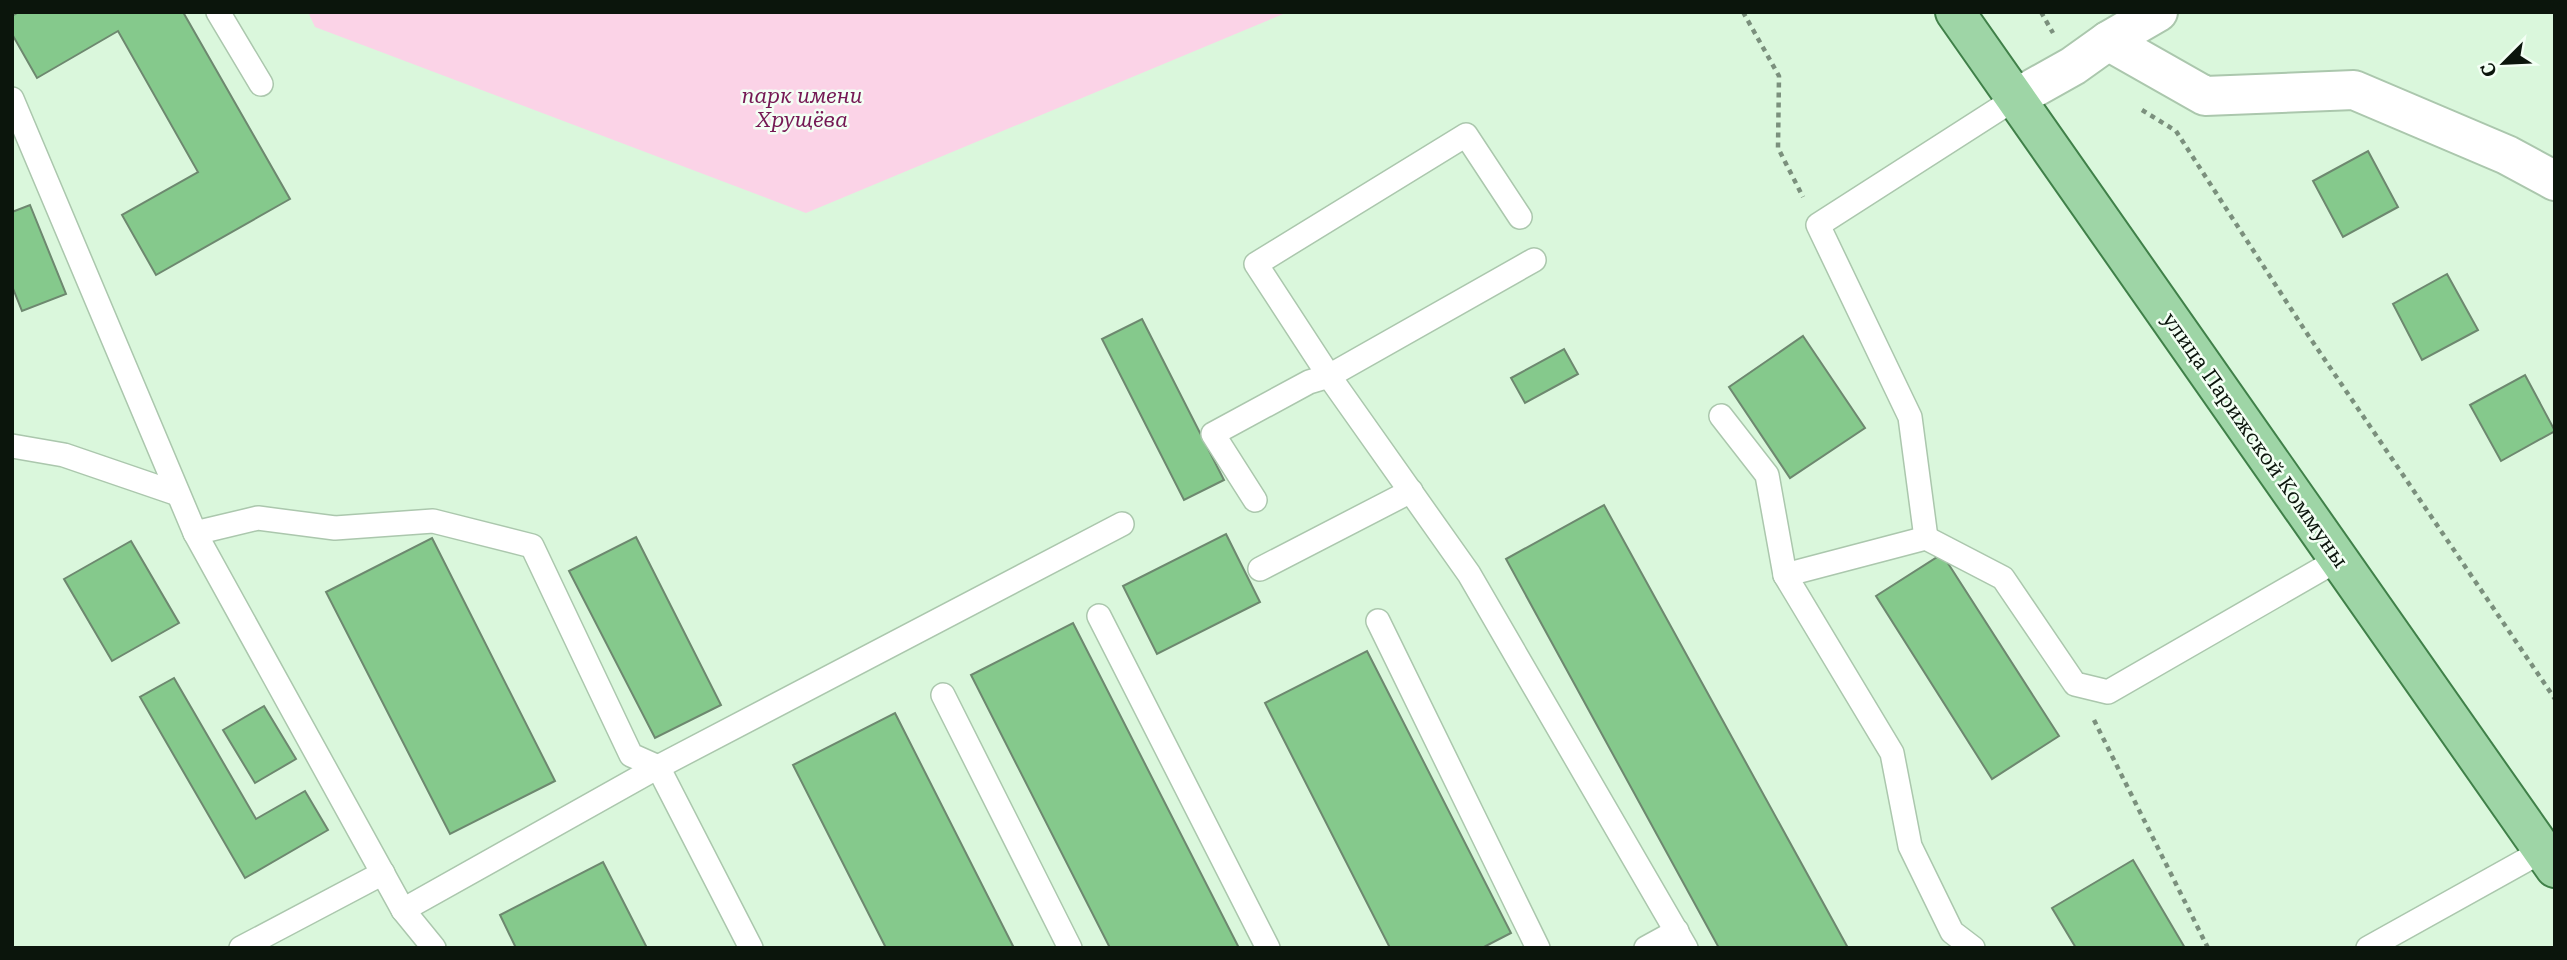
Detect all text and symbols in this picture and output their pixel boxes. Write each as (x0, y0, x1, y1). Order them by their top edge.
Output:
north arrow (2469, 28, 2539, 98)
text: С (2476, 59, 2502, 80)
park label: парк имени Хрущёва (742, 84, 863, 132)
street label: улица Парижской Коммуны (2157, 308, 2353, 572)

